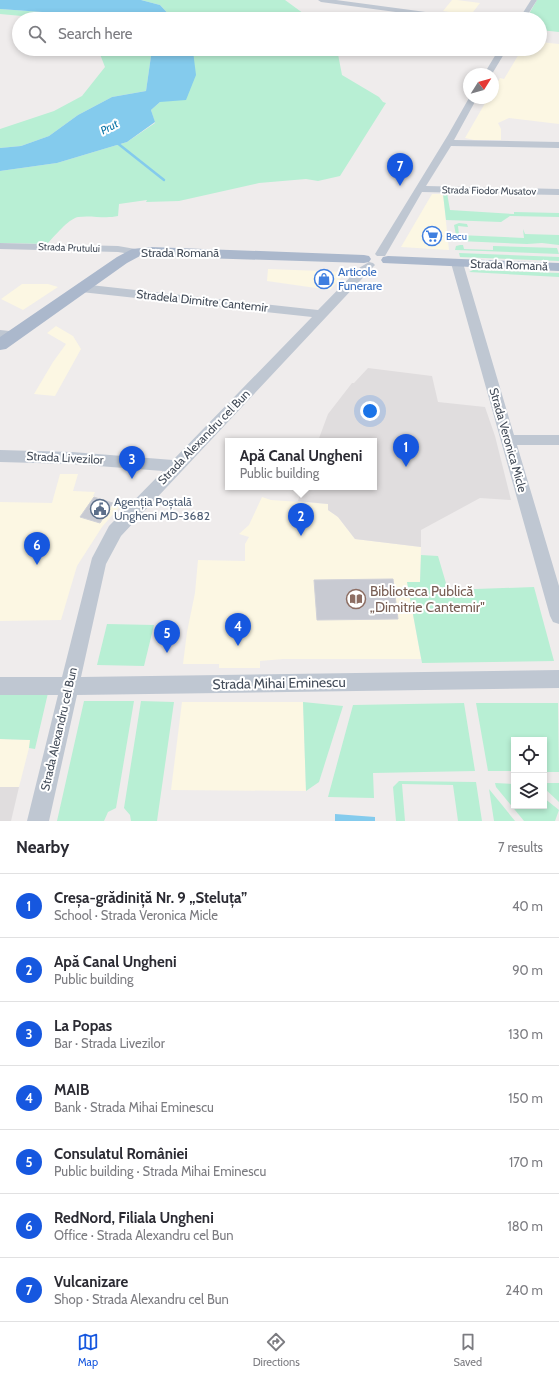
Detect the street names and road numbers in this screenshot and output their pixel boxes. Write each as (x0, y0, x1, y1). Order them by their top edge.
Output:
street label: Strada Fiodor Musatov (442, 183, 536, 198)
street label: Strada Prutului (38, 240, 100, 255)
street label: Strada Romană (141, 245, 219, 260)
street label: Strada Romană (470, 256, 548, 273)
street label: Stradela Dimitre Cantemir (136, 286, 269, 315)
street label: Strada Alexandru cel Bun (154, 386, 253, 487)
street label: Strada Veronica Micle (486, 386, 531, 494)
street label: Strada Livezilor (26, 448, 104, 467)
street label: Strada Alexandru cel Bun (37, 665, 80, 792)
street label: Strada Mihai Eminescu (212, 673, 346, 693)

